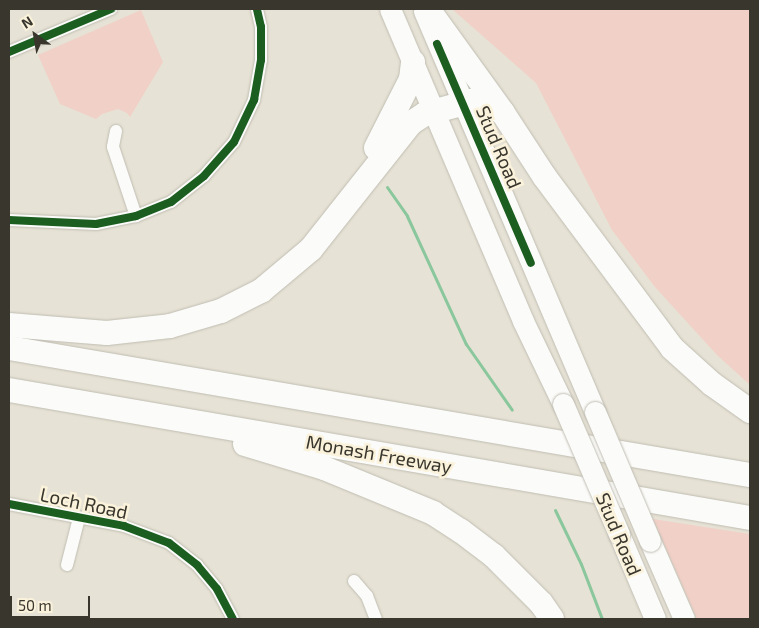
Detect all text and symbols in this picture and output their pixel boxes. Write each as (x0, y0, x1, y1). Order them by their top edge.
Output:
north arrow (10, 10, 60, 60)
text: N (18, 12, 36, 32)
street label: Stud Road (471, 102, 527, 192)
street label: Monash Freeway (304, 430, 454, 478)
street label: Loch Road (38, 483, 130, 523)
street label: Stud Road (591, 489, 647, 579)
scale bar (12, 586, 92, 618)
text: 50 m (18, 596, 52, 614)

